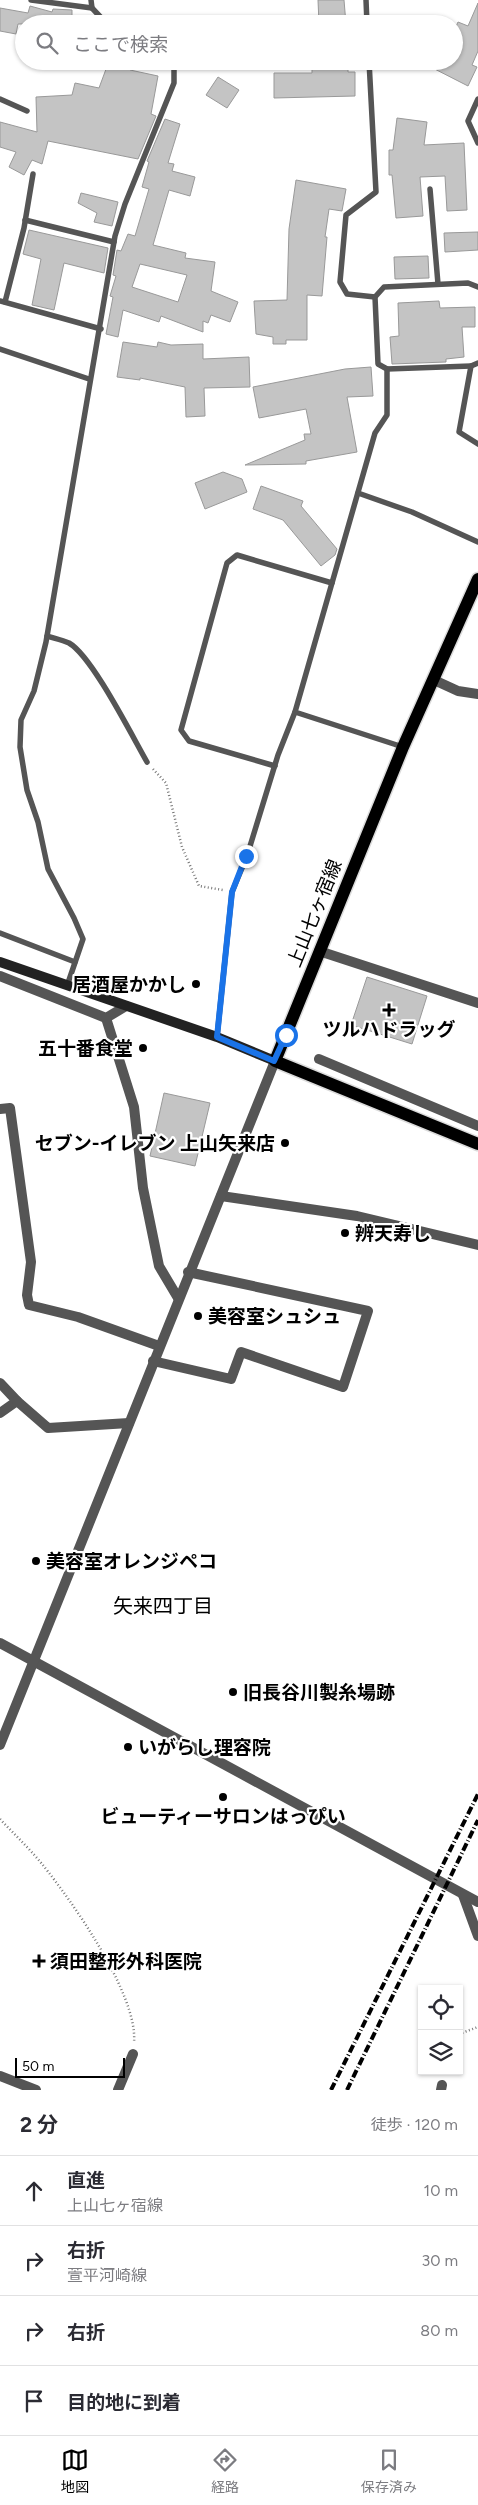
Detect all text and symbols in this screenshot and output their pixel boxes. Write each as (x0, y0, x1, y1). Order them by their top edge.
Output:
search box (15, 15, 463, 70)
icon: search (33, 29, 61, 57)
text: ここで検索 (73, 33, 168, 56)
route end (235, 845, 258, 868)
street label: 上山七ヶ宿線 (282, 856, 346, 970)
place label: 居酒屋かかし (72, 973, 186, 996)
marker: 居酒屋かかし (190, 978, 202, 990)
marker: ツルハドラッグ (383, 1004, 395, 1016)
place label: ツルハドラッグ (322, 1018, 456, 1041)
route start (275, 1024, 298, 1047)
place label: 五十番食堂 (38, 1037, 133, 1060)
marker: 五十番食堂 (137, 1042, 149, 1054)
place label: セブン-イレブン 上山矢来店 (35, 1132, 275, 1155)
marker: セブン-イレブン 上山矢来店 (279, 1137, 291, 1149)
place label: 辨天寿し (355, 1222, 431, 1245)
marker: 辨天寿し (339, 1227, 351, 1239)
place label: 美容室シュシュ (208, 1305, 341, 1328)
marker: 美容室シュシュ (192, 1310, 204, 1322)
place label: 美容室オレンジペコ (46, 1550, 217, 1573)
marker: 美容室オレンジペコ (30, 1555, 42, 1567)
district label: 矢来四丁目 (113, 1594, 213, 1618)
place label: 旧長谷川製糸場跡 (243, 1681, 395, 1704)
marker: 旧長谷川製糸場跡 (227, 1686, 239, 1698)
place label: いがらし理容院 (138, 1736, 271, 1759)
marker: いがらし理容院 (122, 1741, 134, 1753)
marker: ビューティーサロンはっぴい (217, 1791, 229, 1803)
place label: ビューティーサロンはっぴい (100, 1805, 346, 1828)
place label: 須田整形外科医院 (50, 1950, 202, 1973)
marker: 須田整形外科医院 (32, 1954, 46, 1968)
map controls (418, 1985, 463, 2075)
button: locate (418, 1985, 463, 2030)
button: layers (418, 2030, 463, 2075)
scale bar (15, 2055, 125, 2078)
text: 50 m (22, 2058, 54, 2075)
text: 2 分 (20, 2112, 58, 2137)
text: 徒歩 · 120 m (371, 2115, 458, 2134)
text: 直進 (67, 2169, 105, 2192)
icon: ahead (20, 2177, 48, 2205)
text: 10 m (424, 2181, 458, 2200)
text: 上山七ヶ宿線 (67, 2196, 163, 2215)
text: 右折 (67, 2239, 105, 2262)
icon: right (20, 2247, 48, 2275)
text: 30 m (421, 2251, 458, 2270)
text: 萱平河崎線 (67, 2266, 147, 2285)
icon: right (20, 2317, 48, 2345)
text: 右折 (67, 2321, 105, 2344)
text: 80 m (420, 2321, 458, 2340)
icon: arrive (20, 2387, 48, 2415)
text: 目的地に到着 (67, 2391, 181, 2414)
tab: 地図 (61, 2446, 89, 2496)
tab: 経路 (211, 2446, 239, 2496)
tab: 保存済み (361, 2446, 417, 2496)

